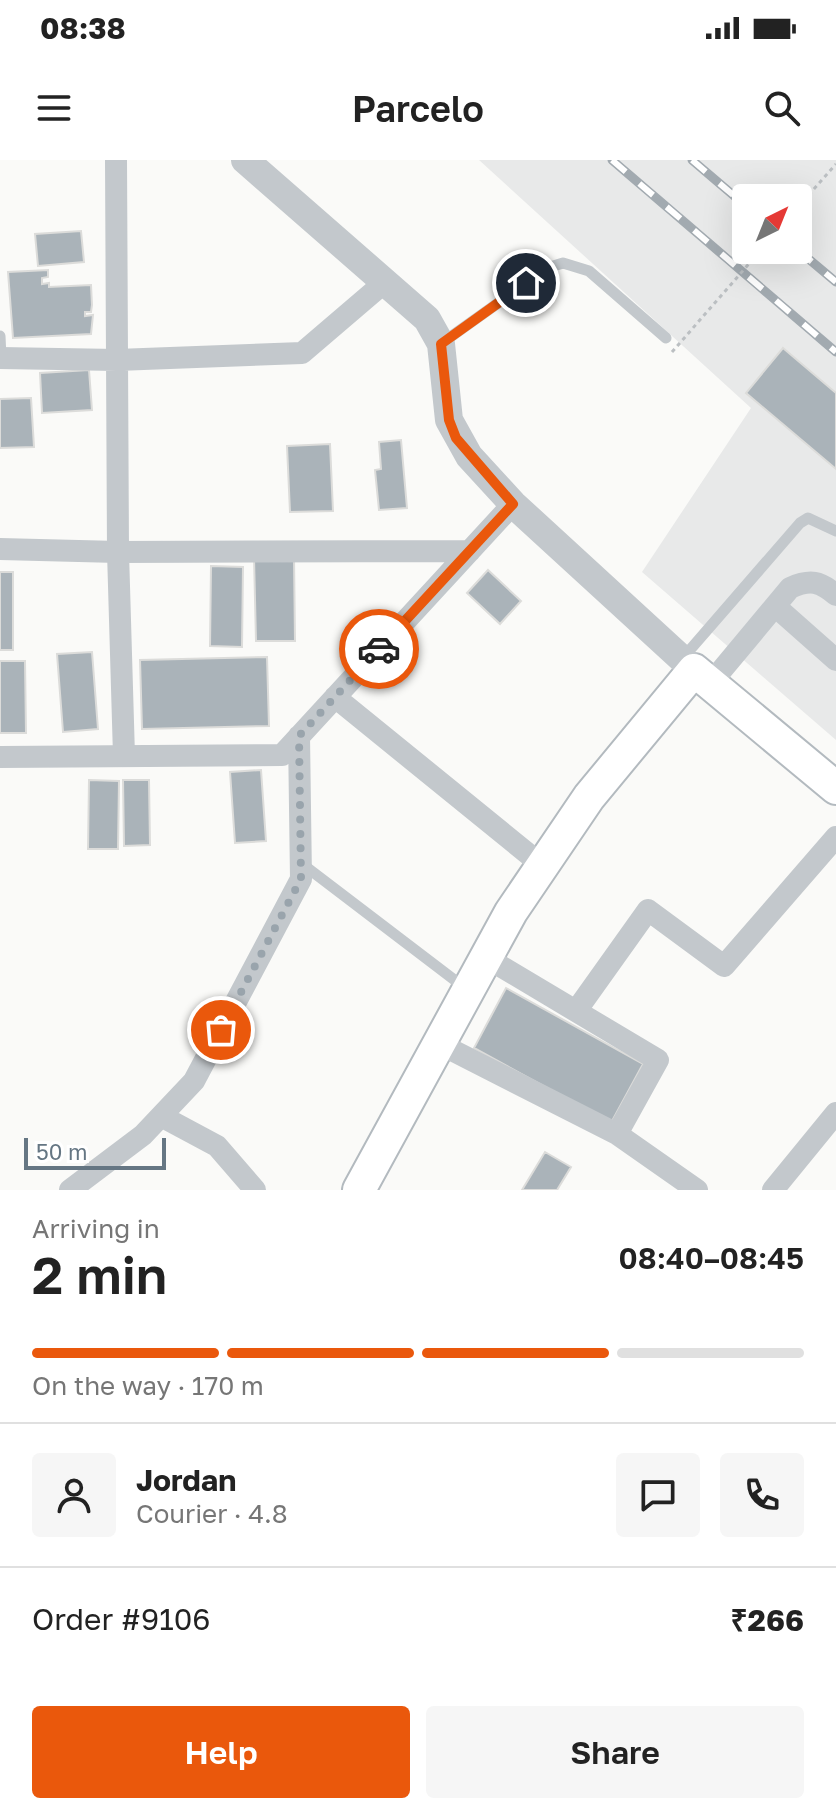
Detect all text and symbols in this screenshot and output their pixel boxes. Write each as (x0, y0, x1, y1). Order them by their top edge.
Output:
text: 08:38 (40, 10, 126, 46)
icon: menu (32, 86, 76, 130)
icon: search (760, 86, 804, 130)
text: Parcelo (352, 87, 484, 130)
north arrow (732, 184, 812, 264)
map controls (732, 184, 812, 264)
pin (492, 249, 560, 317)
icon: home (504, 261, 548, 305)
courier (339, 609, 419, 689)
icon: car (357, 627, 401, 671)
pin (187, 996, 255, 1064)
icon: bag (199, 1008, 243, 1052)
scale bar (24, 1134, 166, 1170)
text: 50 m (36, 1138, 87, 1165)
text: Arriving in (32, 1213, 160, 1244)
text: 08:40–08:45 (619, 1240, 804, 1276)
text: 2 min (32, 1243, 167, 1305)
text: On the way · 170 m (32, 1370, 264, 1401)
button: person (32, 1453, 116, 1537)
button: chat (616, 1453, 700, 1537)
button: phone (720, 1453, 804, 1537)
text: Jordan (136, 1462, 236, 1498)
text: Courier · 4.8 (136, 1498, 288, 1529)
text: Order #9106 (32, 1601, 211, 1637)
text: ₹266 (730, 1602, 804, 1638)
button: Help (32, 1706, 410, 1798)
button: Share (426, 1706, 804, 1798)

